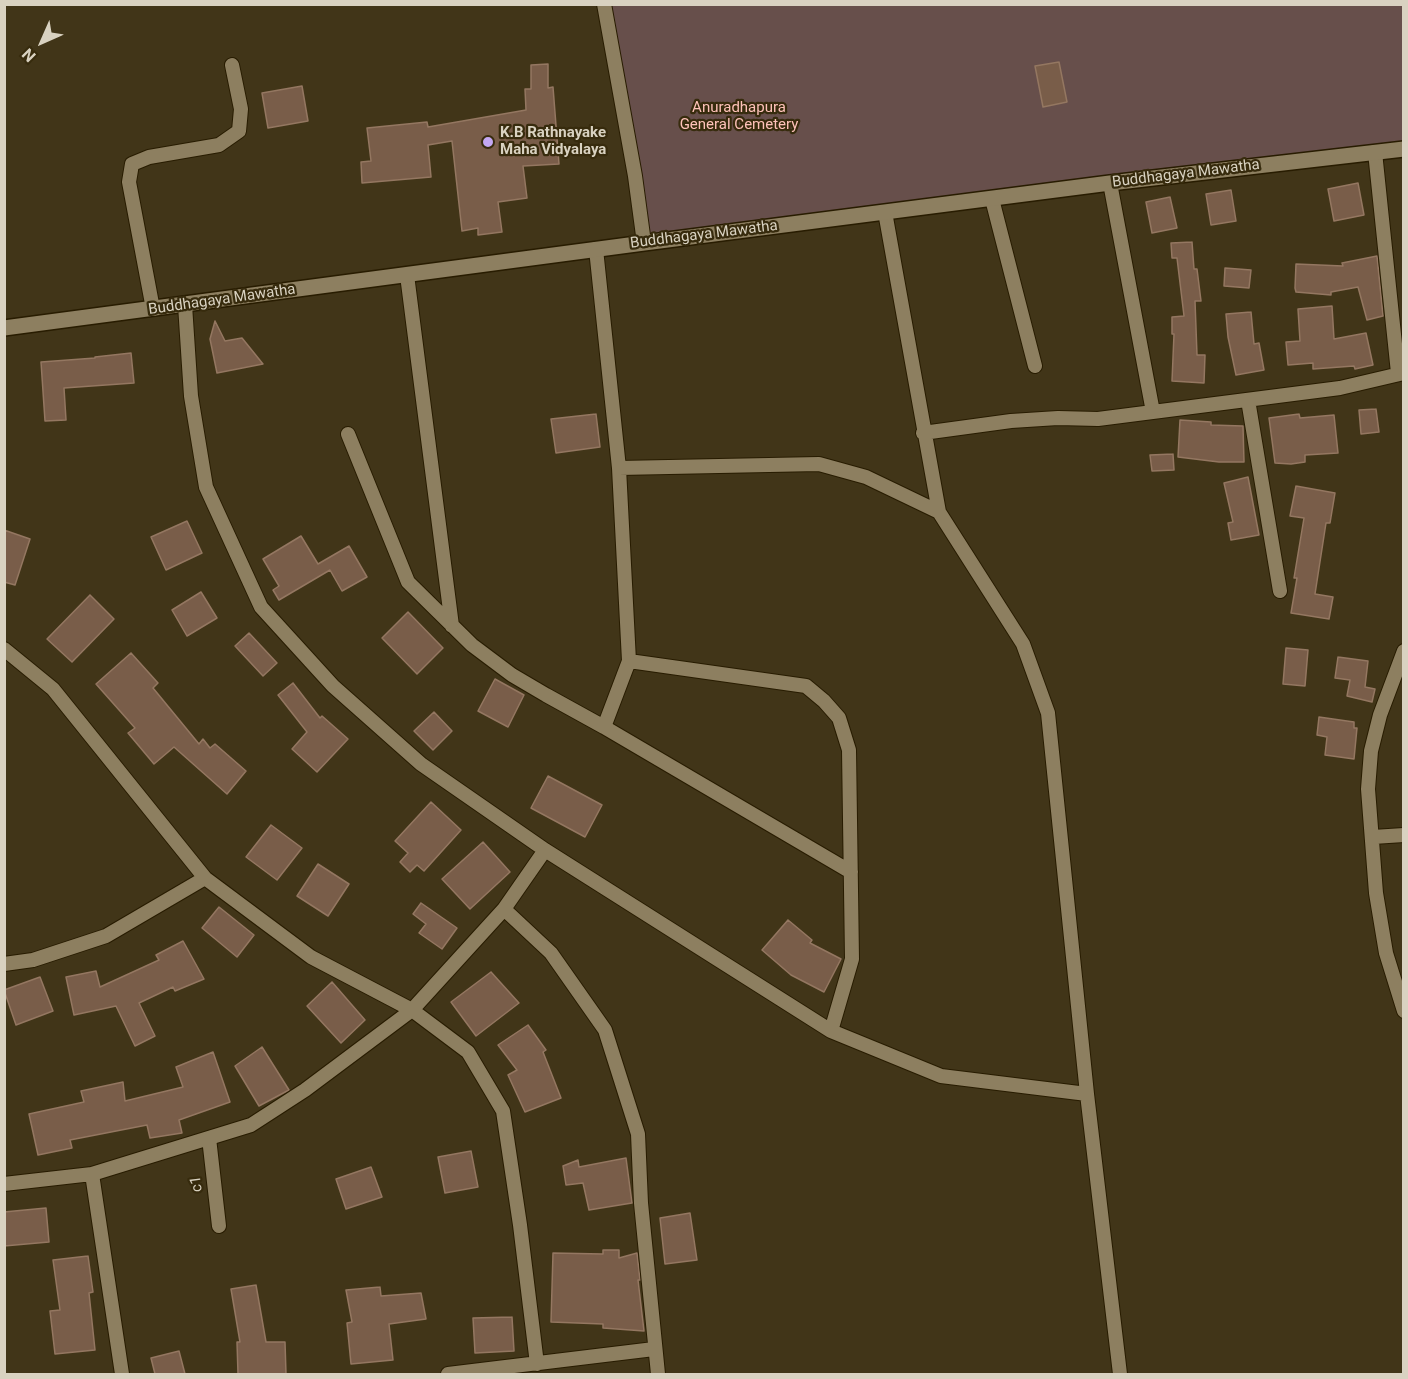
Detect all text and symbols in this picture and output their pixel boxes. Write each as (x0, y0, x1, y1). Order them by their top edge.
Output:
north arrow (12, 12, 72, 72)
text: N (18, 44, 40, 66)
park label: Anuradhapura General Cemetery (680, 99, 798, 134)
place label: K.B Rathnayake Maha Vidyalaya (500, 124, 606, 159)
marker: K.B Rathnayake Maha Vidyalaya (481, 135, 495, 149)
street label: Buddhagaya Mawatha (1111, 156, 1261, 192)
street label: Buddhagaya Mawatha (629, 217, 779, 253)
street label: Buddhagaya Mawatha (147, 281, 297, 319)
street label: c1 (187, 1175, 207, 1193)

